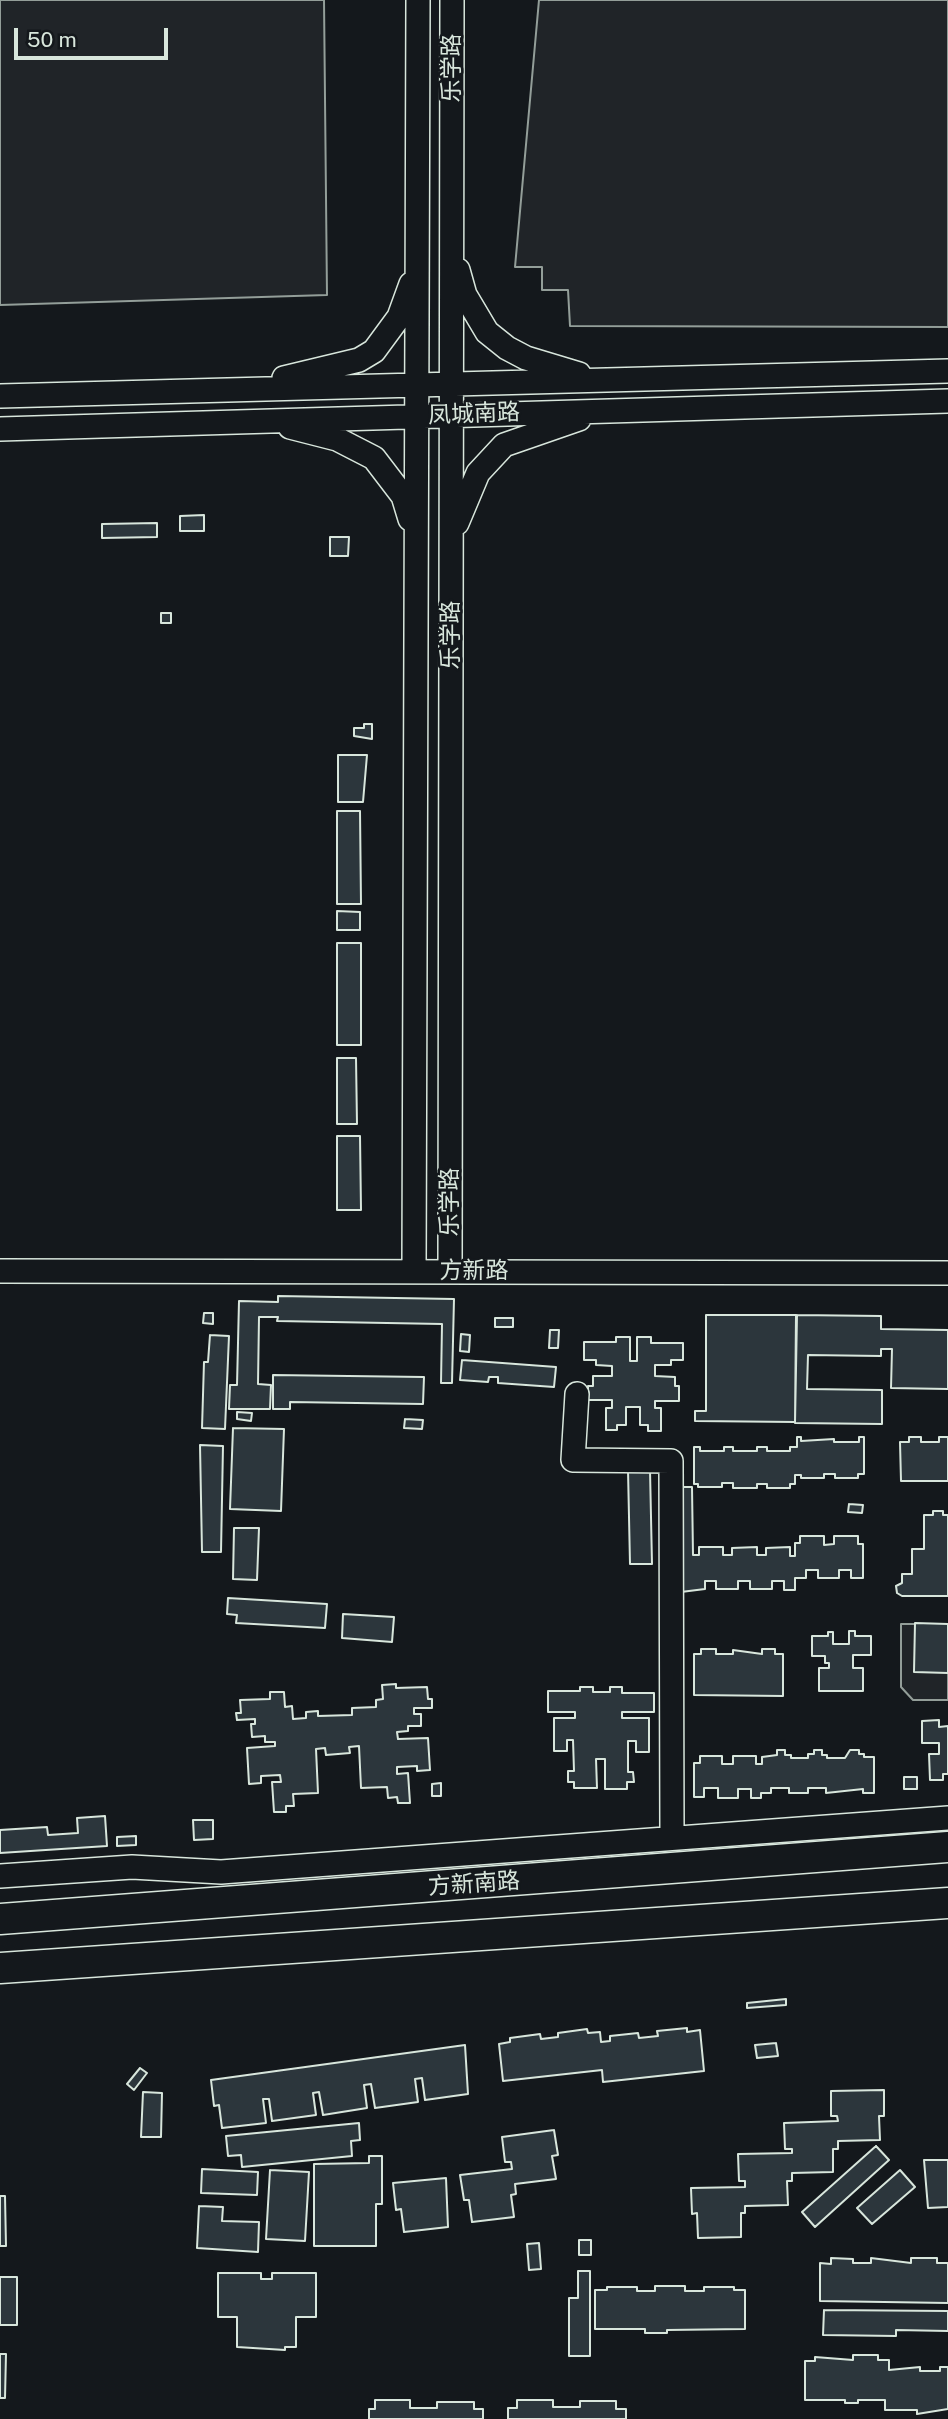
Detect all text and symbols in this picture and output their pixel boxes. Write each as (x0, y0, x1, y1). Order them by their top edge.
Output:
scale bar (18, 14, 172, 58)
text: 50 m (27, 27, 77, 52)
street label: 乐学路 (438, 34, 466, 102)
street label: 凤城南路 (428, 399, 520, 429)
street label: 乐学路 (437, 601, 465, 669)
street label: 乐学路 (436, 1168, 464, 1236)
street label: 方新路 (440, 1257, 508, 1285)
street label: 方新南路 (427, 1867, 521, 1901)

